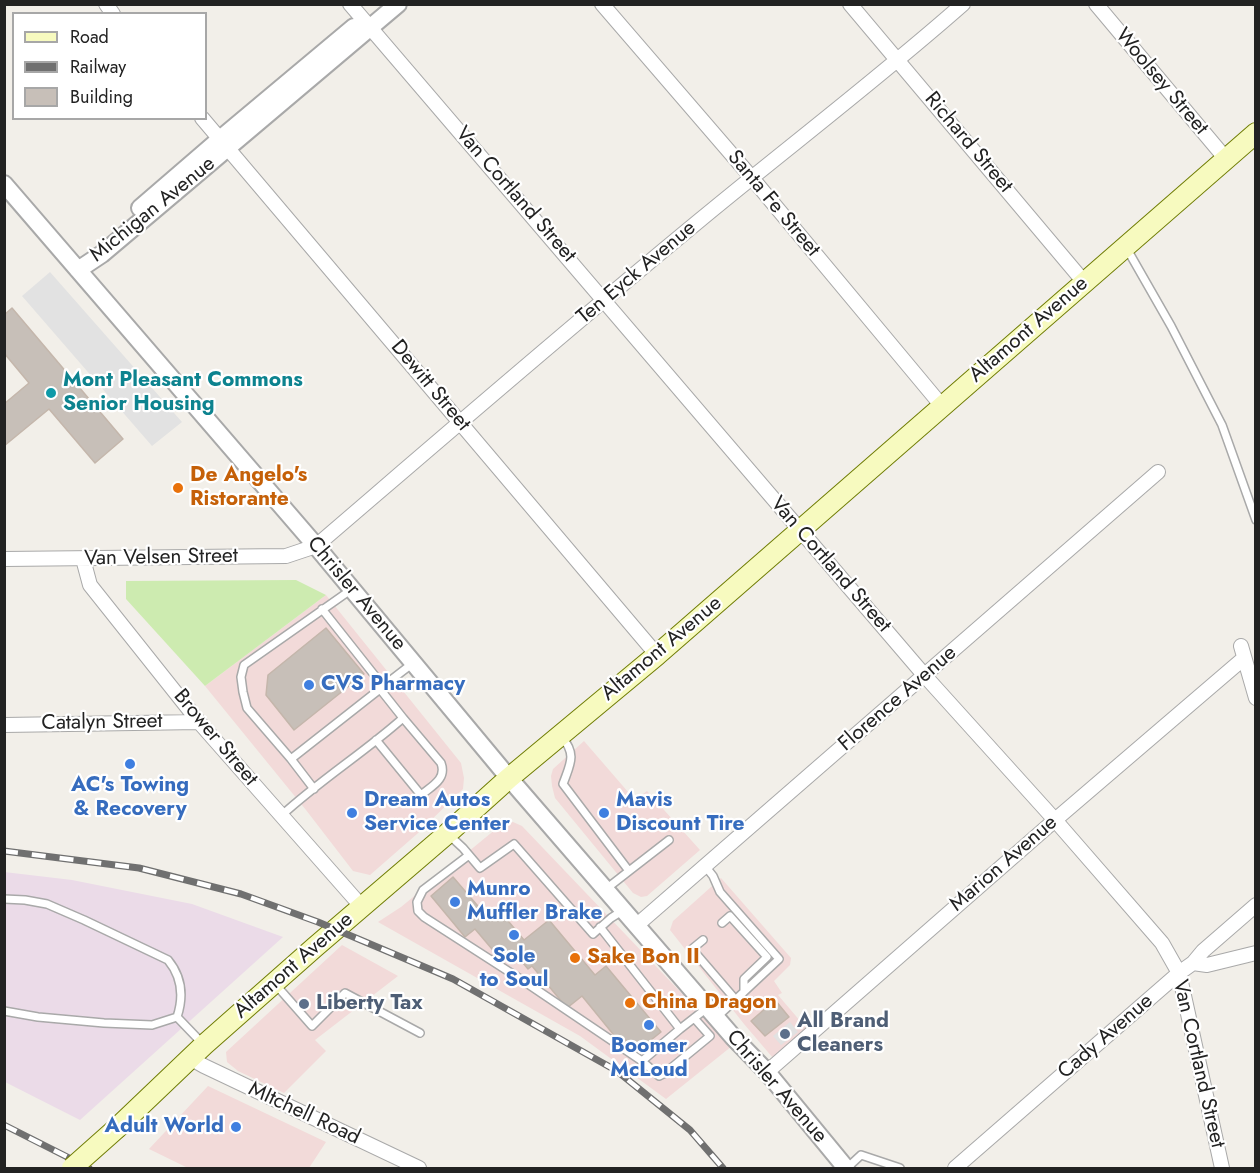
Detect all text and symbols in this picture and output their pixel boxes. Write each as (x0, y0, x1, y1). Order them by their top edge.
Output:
legend (12, 12, 207, 120)
text: Road (70, 24, 109, 50)
street label: Woolsey Street (1109, 24, 1213, 140)
text: Railway (70, 54, 126, 80)
text: Building (70, 84, 133, 110)
street label: Richard Street (919, 87, 1017, 199)
street label: Van Cortland Street (449, 122, 581, 268)
street label: Santa Fe Street (721, 146, 825, 262)
street label: Michigan Avenue (85, 152, 221, 268)
street label: Ten Eyck Avenue (572, 216, 702, 330)
street label: Altamont Avenue (964, 271, 1094, 389)
street label: Dewitt Street (385, 335, 475, 437)
place label: Mont Pleasant Commons Senior Housing (63, 368, 303, 418)
marker: Mont Pleasant Commons Senior Housing (44, 386, 58, 400)
place label: De Angelo's Ristorante (190, 463, 307, 513)
marker: De Angelo's Ristorante (171, 481, 185, 495)
street label: Van Cortland Street (764, 492, 896, 638)
street label: Chrisler Avenue (301, 532, 411, 656)
street label: Van Velsen Street (84, 544, 238, 572)
street label: Altamont Avenue (597, 591, 727, 707)
street label: Florence Avenue (834, 641, 962, 757)
place label: CVS Pharmacy (321, 672, 465, 698)
marker: CVS Pharmacy (302, 678, 316, 692)
street label: Brower Street (167, 685, 263, 791)
street label: Catalyn Street (41, 709, 163, 737)
marker: AC's Towing & Recovery (123, 757, 137, 771)
place label: AC's Towing & Recovery (71, 773, 189, 823)
place label: Dream Autos Service Center (364, 788, 510, 838)
place label: Mavis Discount Tire (616, 788, 745, 838)
marker: Dream Autos Service Center (345, 806, 359, 820)
marker: Mavis Discount Tire (597, 806, 611, 820)
street label: Marion Avenue (945, 811, 1063, 917)
place label: Munro Muffler Brake (467, 877, 603, 927)
marker: Munro Muffler Brake (448, 895, 462, 909)
street label: Altamont Avenue (229, 907, 359, 1025)
marker: Sole to Soul (507, 928, 521, 942)
place label: Sole to Soul (480, 944, 548, 994)
place label: Sake Bon II (587, 945, 700, 971)
marker: Sake Bon II (568, 951, 582, 965)
street label: Van Cortland Street (1166, 978, 1230, 1150)
street label: Cady Avenue (1053, 989, 1159, 1085)
place label: China Dragon (642, 990, 777, 1016)
place label: Liberty Tax (316, 991, 423, 1017)
marker: China Dragon (623, 996, 637, 1010)
marker: Liberty Tax (297, 997, 311, 1011)
place label: All Brand Cleaners (797, 1009, 889, 1059)
marker: Boomer McLoud (642, 1018, 656, 1032)
street label: Chrisler Avenue (720, 1025, 832, 1149)
marker: All Brand Cleaners (778, 1027, 792, 1041)
place label: Boomer McLoud (610, 1034, 688, 1084)
street label: MItchell Road (244, 1077, 364, 1151)
place label: Adult World (105, 1114, 224, 1140)
marker: Adult World (229, 1120, 243, 1134)

